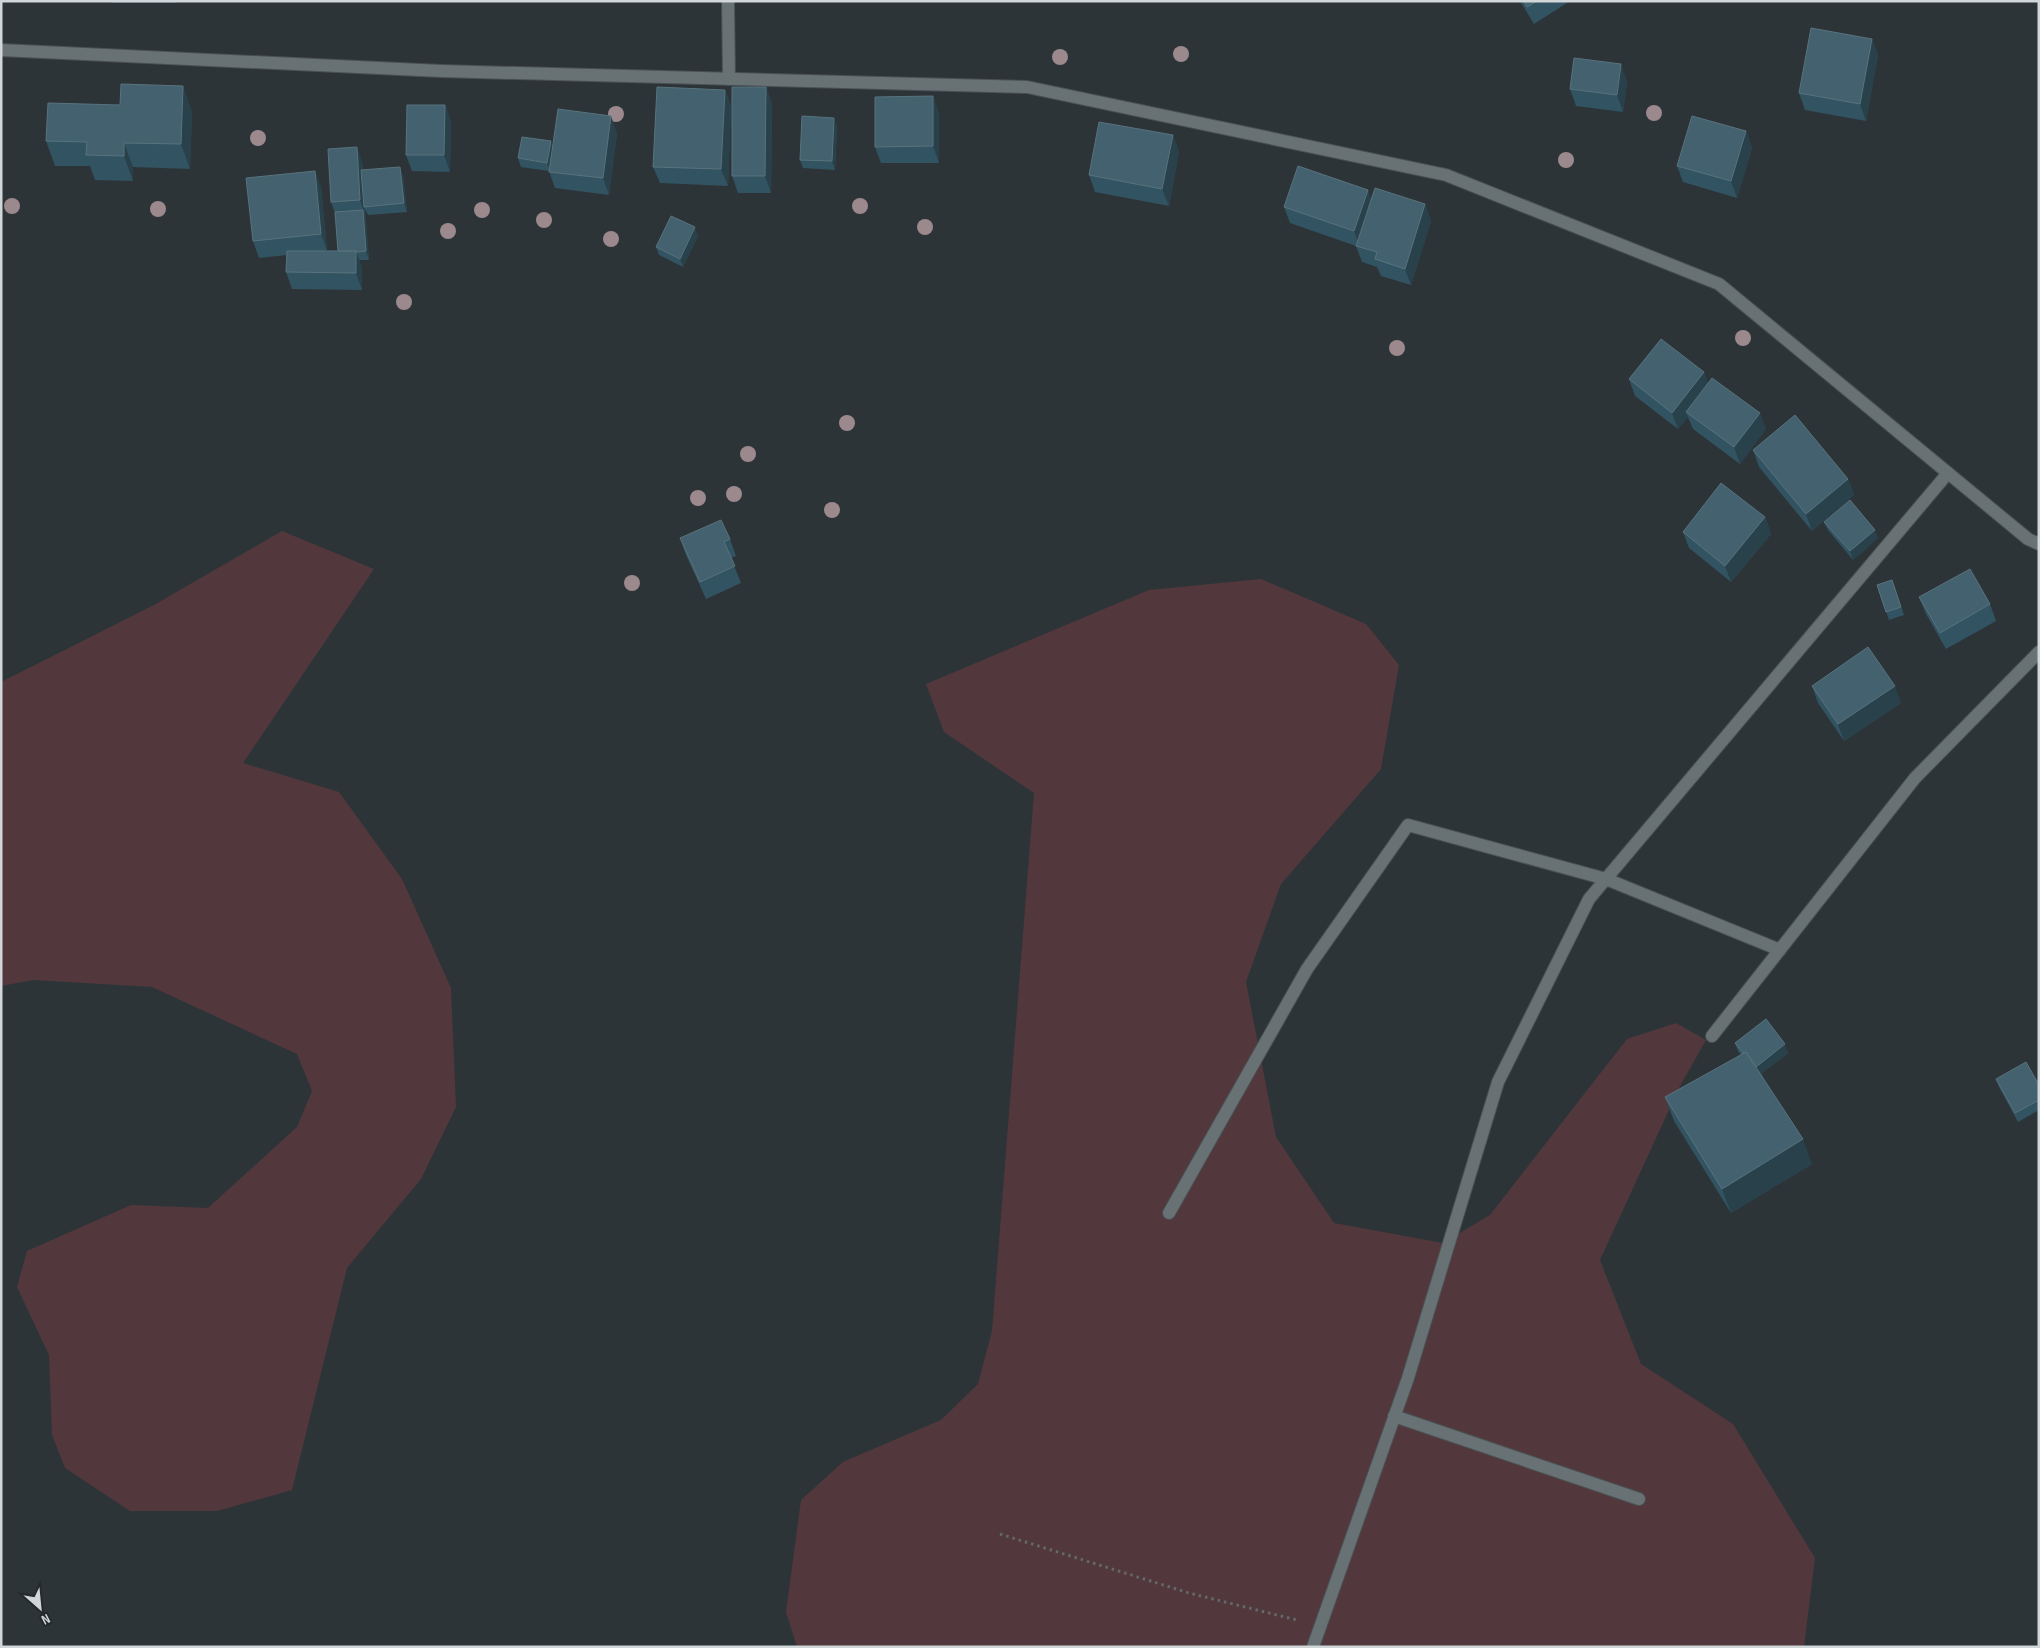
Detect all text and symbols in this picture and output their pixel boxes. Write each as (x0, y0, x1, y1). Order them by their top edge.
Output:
north arrow (15, 1583, 65, 1633)
text: N (38, 1610, 53, 1628)

